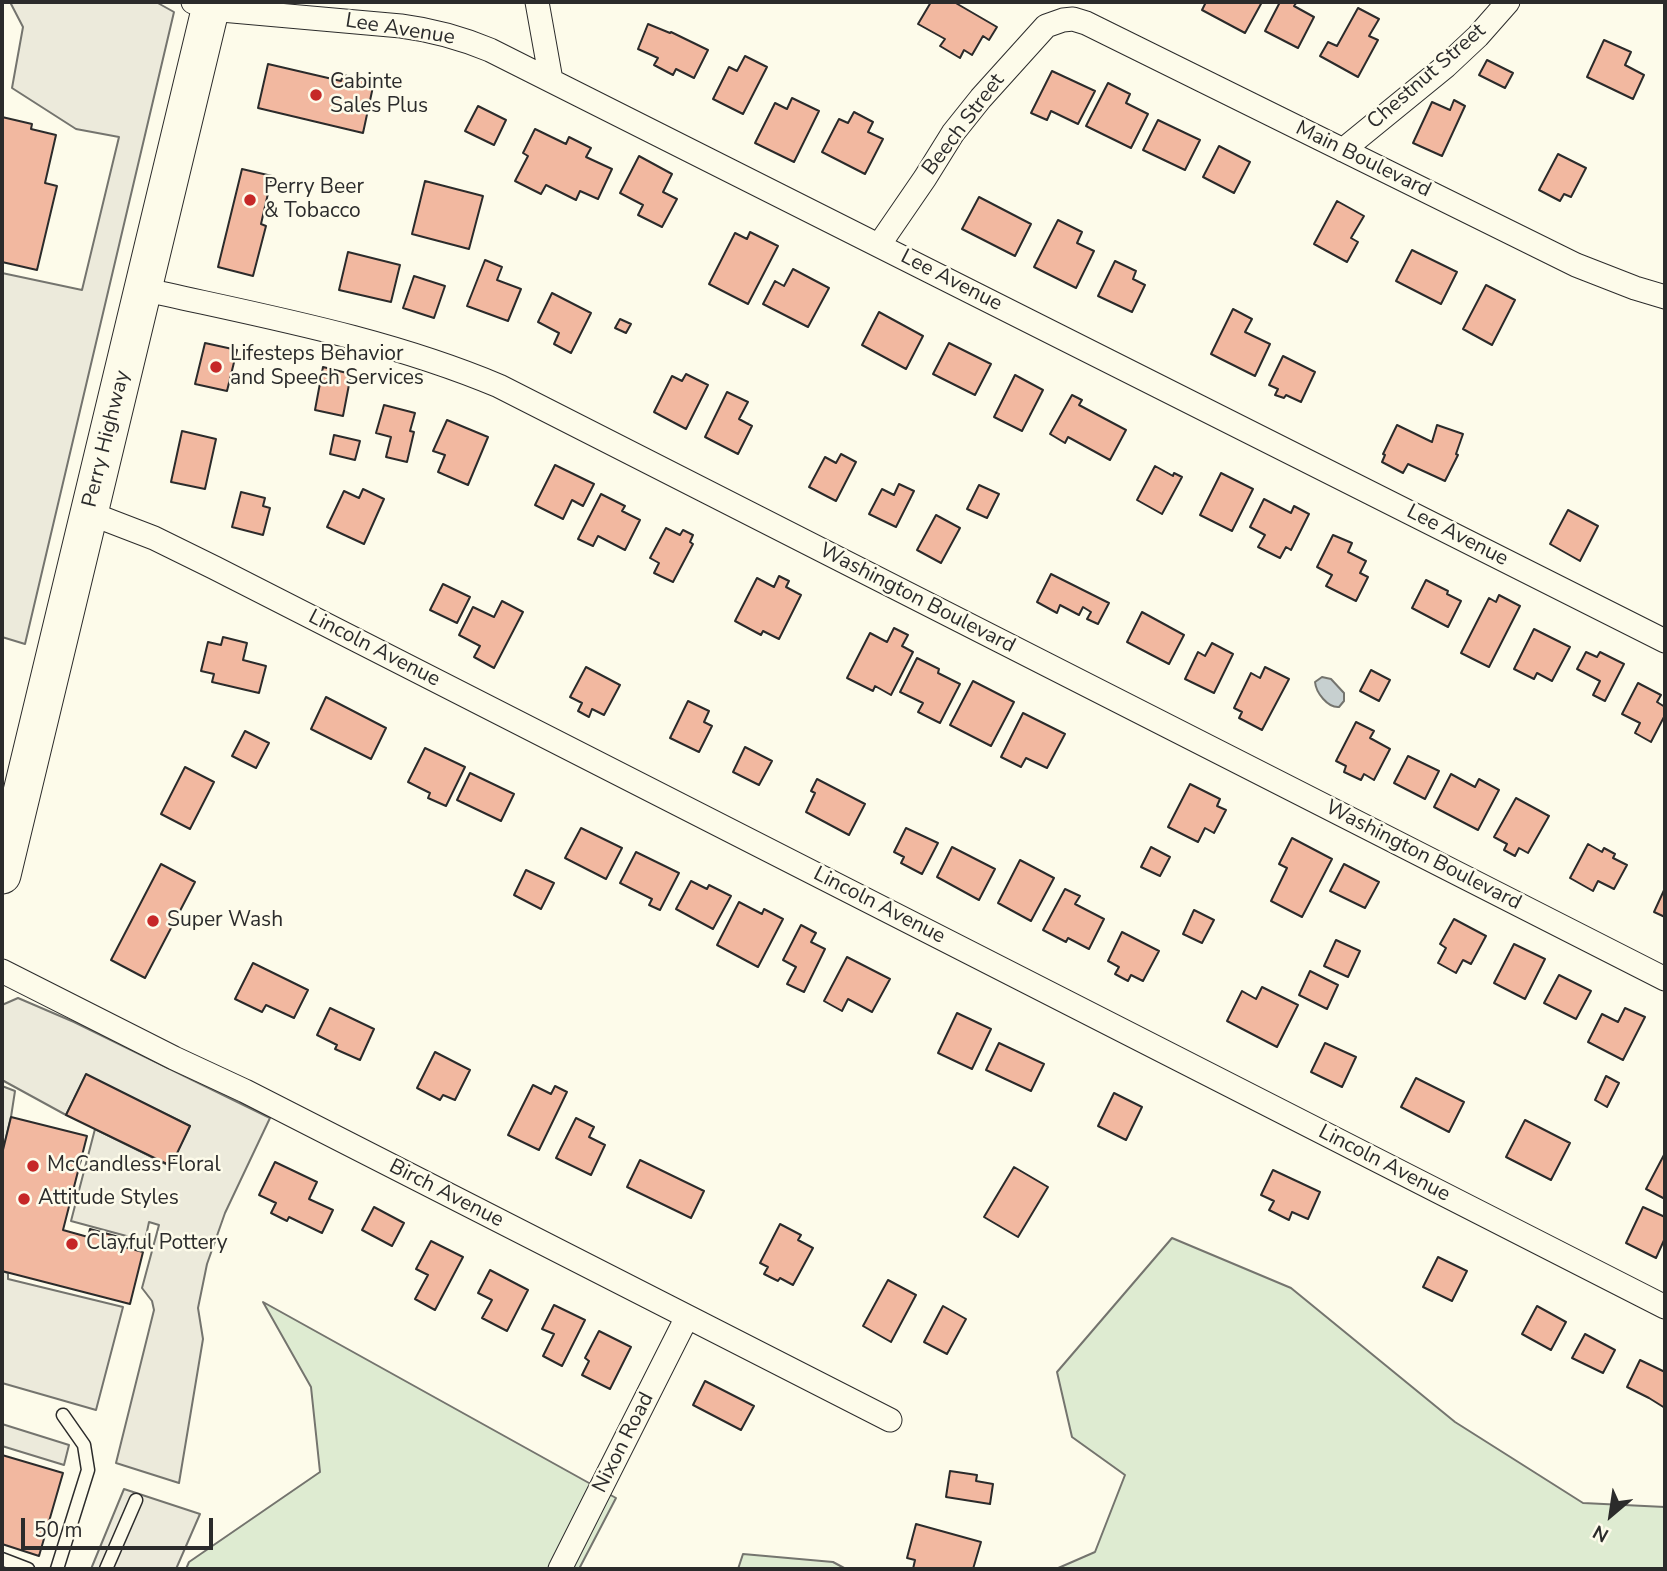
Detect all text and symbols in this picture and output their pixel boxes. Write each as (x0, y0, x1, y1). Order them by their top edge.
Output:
street label: Lee Avenue (343, 9, 457, 51)
street label: Chestnut Street (1363, 19, 1491, 135)
street label: Beech Street (918, 69, 1010, 181)
place label: Cabinte Sales Plus (330, 70, 428, 120)
marker: Cabinte Sales Plus (308, 87, 324, 103)
street label: Main Boulevard (1291, 116, 1435, 204)
place label: Perry Beer & Tobacco (264, 175, 364, 225)
marker: Perry Beer & Tobacco (242, 192, 258, 208)
street label: Lee Avenue (896, 245, 1006, 317)
place label: Lifesteps Behavior and Speech Services (230, 342, 424, 392)
marker: Lifesteps Behavior and Speech Services (208, 359, 224, 375)
street label: Perry Highway (78, 368, 136, 510)
street label: Lee Avenue (1402, 500, 1512, 572)
street label: Washington Boulevard (815, 539, 1019, 659)
street label: Lincoln Avenue (304, 605, 444, 693)
street label: Washington Boulevard (1321, 796, 1525, 916)
street label: Lincoln Avenue (809, 862, 949, 950)
place label: Super Wash (167, 908, 283, 934)
marker: Super Wash (145, 913, 161, 929)
street label: Lincoln Avenue (1314, 1120, 1454, 1208)
place label: McCandless Floral (47, 1153, 221, 1179)
street label: Birch Avenue (385, 1154, 507, 1234)
marker: McCandless Floral (25, 1158, 41, 1174)
place label: Attitude Styles (38, 1186, 179, 1212)
marker: Attitude Styles (16, 1191, 32, 1207)
place label: Clayful Pottery (86, 1231, 228, 1257)
marker: Clayful Pottery (64, 1236, 80, 1252)
street label: Nixon Road (588, 1389, 660, 1497)
north arrow (1576, 1480, 1646, 1550)
scale bar (24, 1504, 217, 1548)
text: 50 m (34, 1516, 83, 1544)
text: N (1588, 1519, 1613, 1548)

